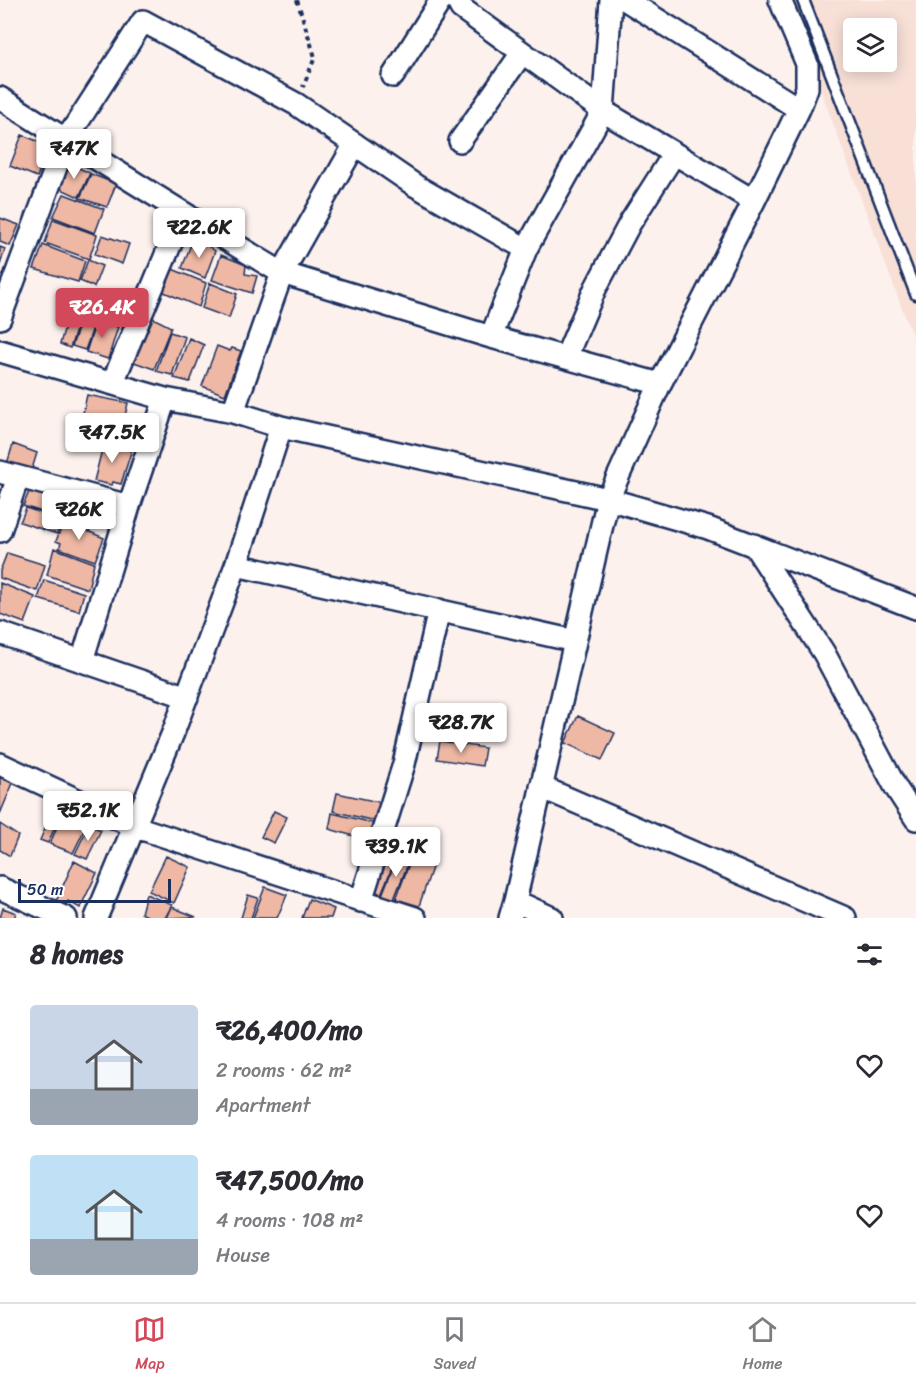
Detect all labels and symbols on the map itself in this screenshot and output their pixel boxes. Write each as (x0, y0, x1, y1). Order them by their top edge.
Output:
pin: ₹47K (38, 129, 110, 180)
pin: ₹22.6K (150, 208, 248, 259)
pin: ₹26.4K (53, 288, 151, 339)
pin: ₹47.5K (63, 413, 161, 464)
pin: ₹26K (43, 490, 115, 541)
pin: ₹28.7K (412, 703, 510, 754)
pin: ₹52.1K (39, 791, 137, 842)
pin: ₹39.1K (347, 827, 445, 878)
scale bar (18, 876, 171, 904)

